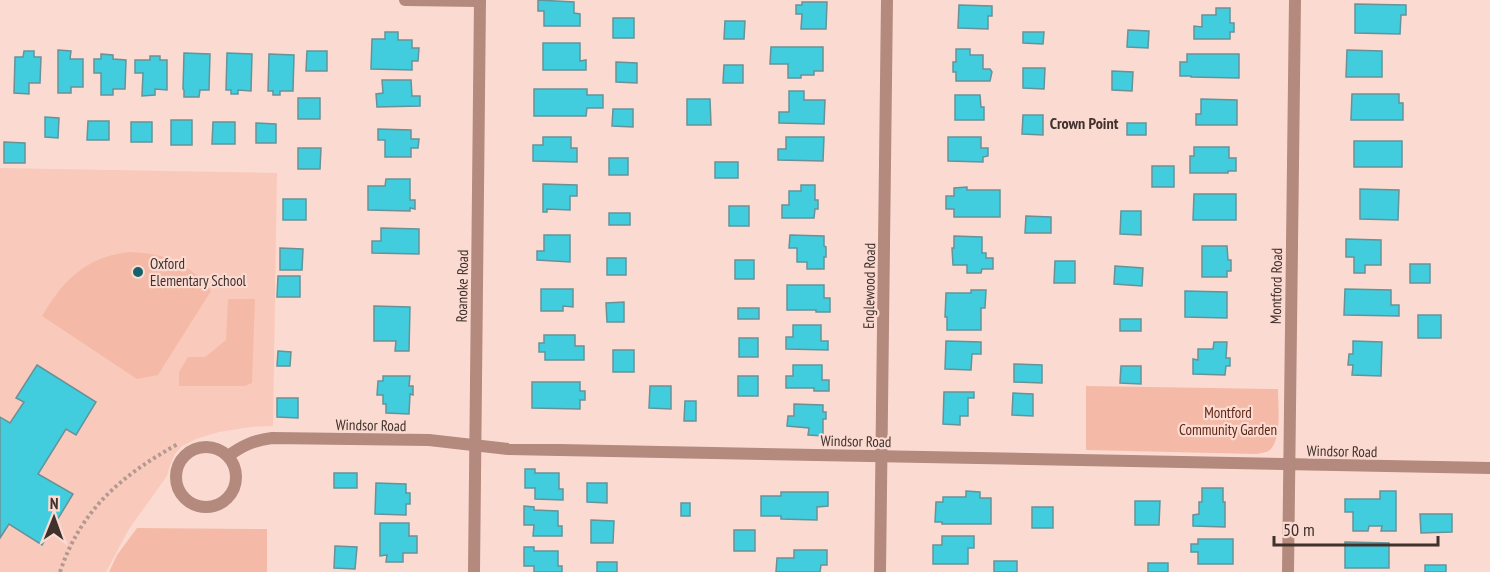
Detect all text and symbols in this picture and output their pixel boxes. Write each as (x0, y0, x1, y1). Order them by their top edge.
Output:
district label: Crown Point (1050, 113, 1119, 133)
street label: Englewood Road (859, 243, 879, 329)
street label: Montford Road (1266, 248, 1286, 324)
street label: Roanoke Road (452, 249, 472, 323)
place label: Oxford Elementary School (150, 254, 247, 290)
marker: Oxford Elementary School (131, 265, 145, 279)
park label: Montford Community Garden (1179, 403, 1277, 439)
street label: Windsor Road (335, 415, 407, 435)
street label: Windsor Road (820, 431, 892, 451)
street label: Windsor Road (1306, 441, 1378, 461)
north arrow (24, 488, 84, 548)
text: N (50, 493, 59, 513)
scale bar (1274, 509, 1438, 547)
text: 50 m (1283, 518, 1315, 541)

